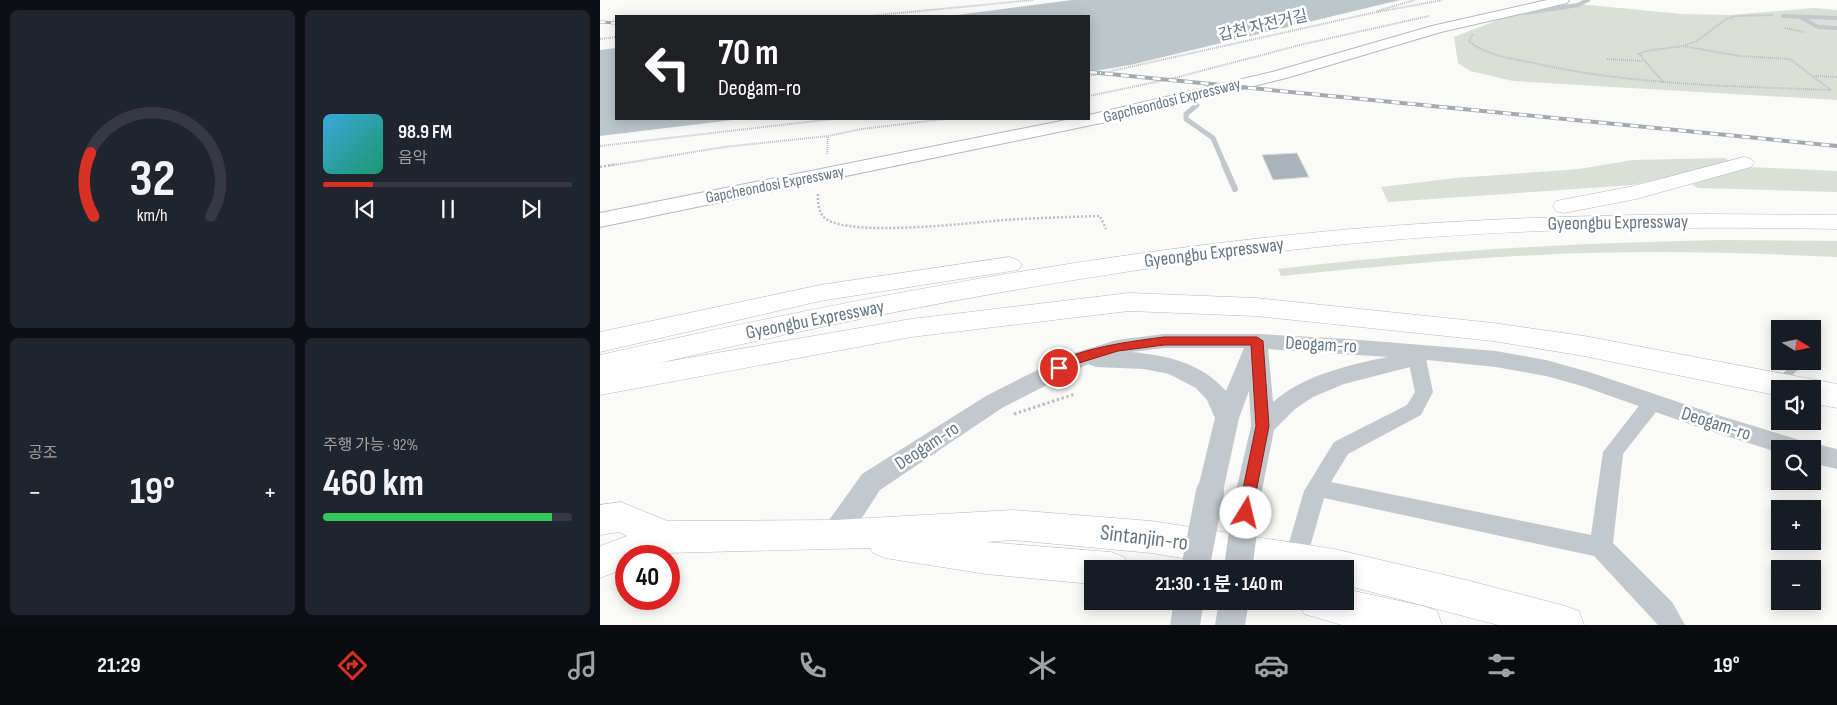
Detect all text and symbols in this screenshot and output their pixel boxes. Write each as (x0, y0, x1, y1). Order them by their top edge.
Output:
street label: 갑천 자전거길 (1217, 7, 1309, 45)
text: 70 m (718, 32, 778, 75)
icon: left (635, 35, 700, 100)
text: Deogam-ro (718, 75, 801, 102)
street label: Gapcheondosi Expressway (1101, 75, 1243, 127)
text: 98.9 FM (398, 121, 452, 144)
text: 32 (129, 148, 176, 211)
text: 음악 (398, 149, 427, 168)
street label: Gapcheondosi Expressway (704, 162, 846, 208)
icon: previous (351, 195, 379, 223)
icon: pause (434, 195, 462, 223)
icon: next (517, 195, 545, 223)
text: km/h (137, 205, 168, 226)
street label: Gyeongbu Expressway (1548, 210, 1689, 236)
street label: Gyeongbu Expressway (1143, 233, 1286, 273)
street label: Gyeongbu Expressway (744, 295, 887, 345)
north arrow (1771, 320, 1821, 370)
map controls (1771, 320, 1821, 610)
street label: Deogam-ro (1285, 332, 1357, 358)
pin (1038, 347, 1080, 389)
icon: arrive (1045, 354, 1073, 382)
button: sound (1771, 380, 1821, 430)
street label: Deogam-ro (1678, 402, 1754, 446)
street label: Deogam-ro (891, 417, 963, 475)
text: 주행 가능 · 92% (323, 436, 418, 455)
button: search (1771, 440, 1821, 490)
text: 공조 (28, 444, 57, 463)
text: 460 km (323, 461, 424, 506)
text: 19° (130, 469, 175, 514)
text: − (28, 476, 42, 509)
text: + (263, 476, 277, 509)
position arrow (1219, 486, 1271, 538)
button: + (1771, 500, 1821, 550)
street label: Sintanjin-ro (1099, 519, 1189, 557)
speed limit sign: 40 (615, 545, 680, 610)
button: − (1771, 560, 1821, 610)
text: 21:30 · 1 분 · 140 m (1155, 573, 1283, 596)
icon: directions (335, 648, 370, 683)
icon: music (565, 648, 600, 683)
icon: phone (795, 648, 830, 683)
icon: climate (1025, 648, 1060, 683)
icon: car (1254, 648, 1289, 683)
icon: filters (1484, 648, 1519, 683)
text: 21:29 (97, 652, 141, 679)
text: 19° (1714, 652, 1740, 679)

